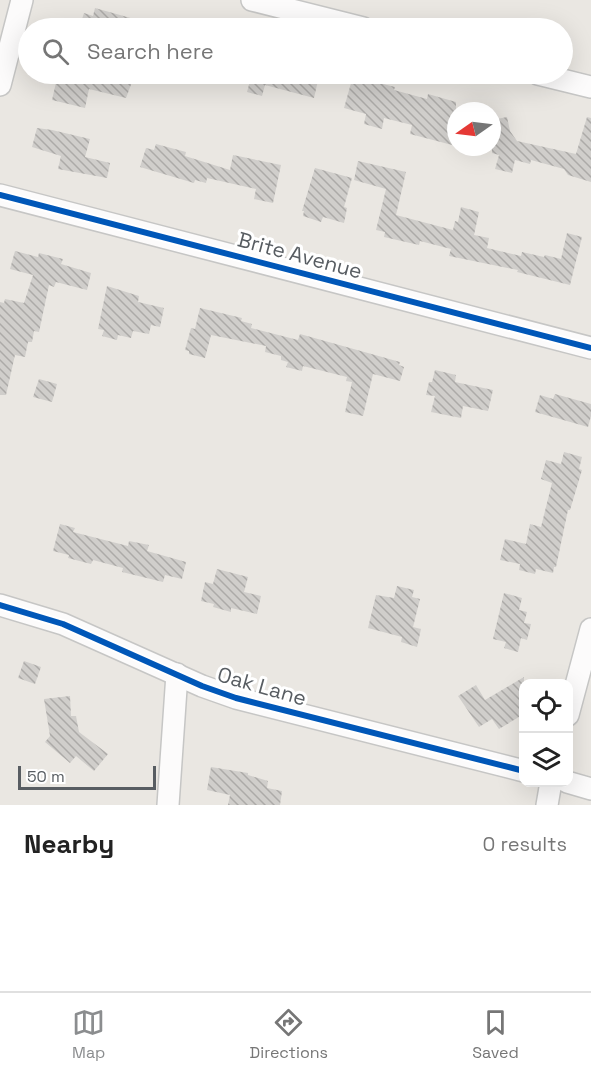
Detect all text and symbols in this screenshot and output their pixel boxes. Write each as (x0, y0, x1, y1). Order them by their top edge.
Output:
search box (18, 18, 573, 84)
icon: search (39, 35, 72, 68)
text: Search here (87, 37, 214, 65)
north arrow (447, 102, 501, 156)
street label: Brite Avenue (235, 225, 365, 285)
street label: Oak Lane (214, 660, 310, 712)
map controls (519, 679, 573, 787)
button: locate (519, 679, 573, 733)
button: layers (519, 733, 573, 787)
scale bar (18, 763, 156, 790)
text: 50 m (27, 766, 65, 787)
text: Nearby (24, 827, 114, 861)
text: 0 results (483, 831, 567, 857)
tab: Map (72, 1006, 105, 1063)
tab: Directions (250, 1006, 328, 1063)
tab: Saved (472, 1006, 519, 1063)

